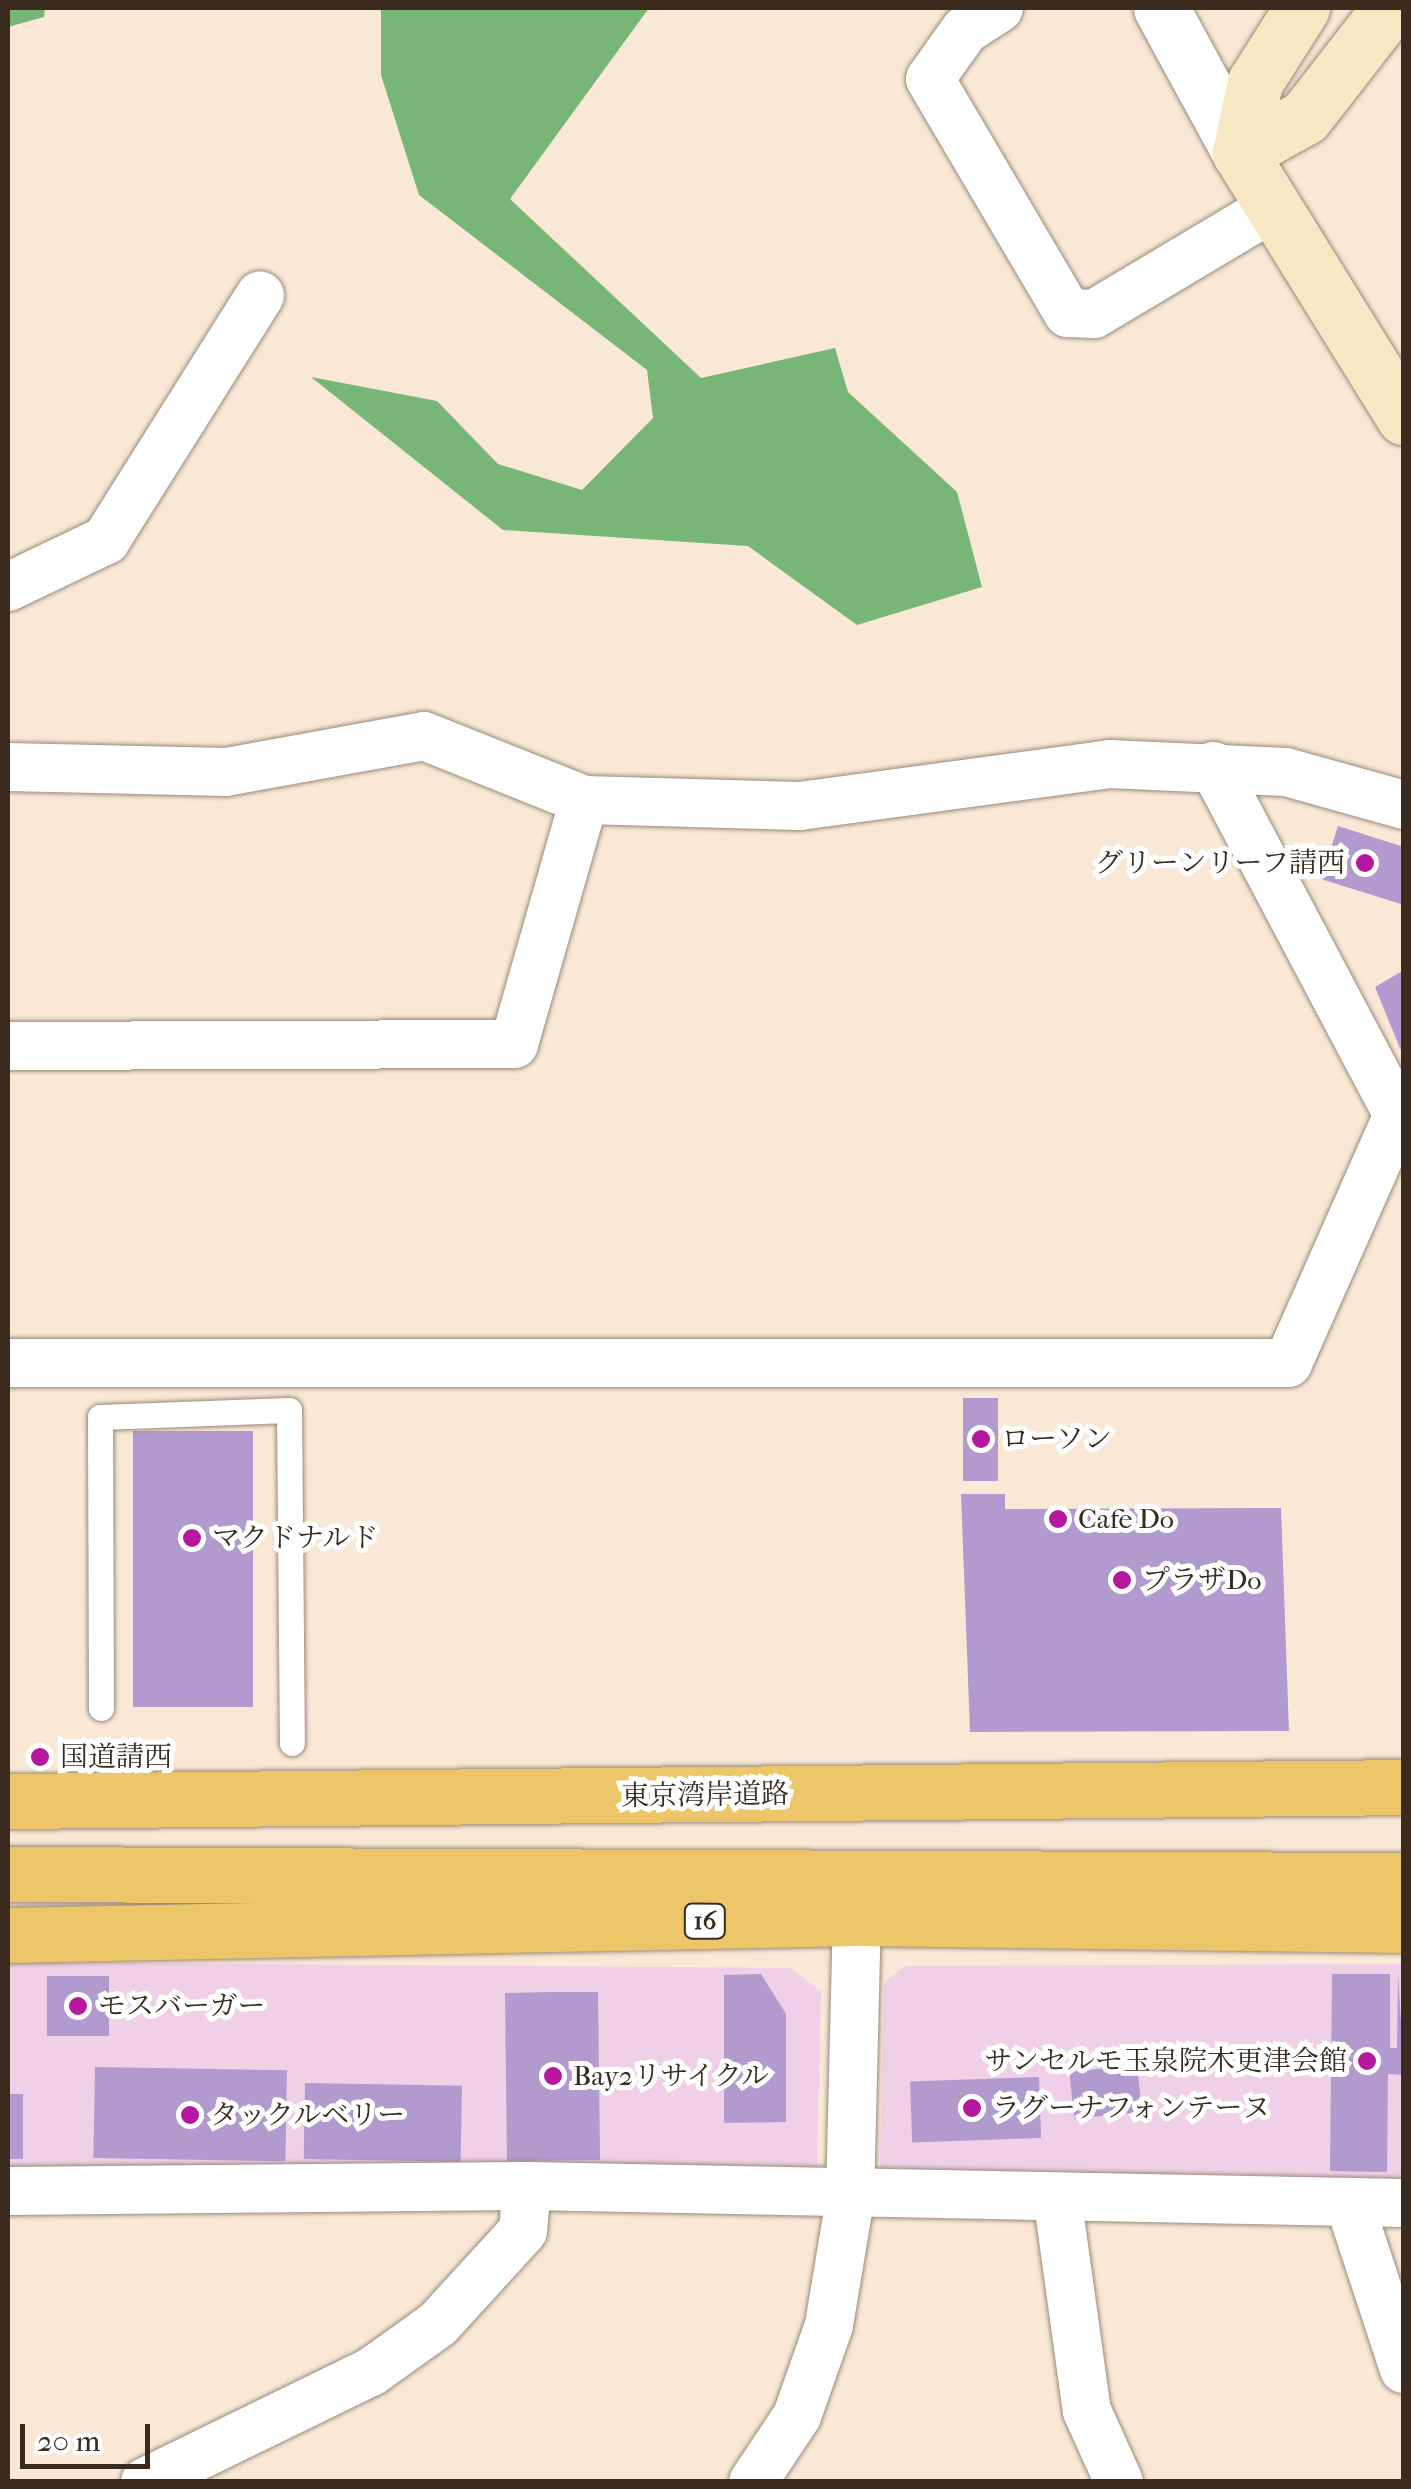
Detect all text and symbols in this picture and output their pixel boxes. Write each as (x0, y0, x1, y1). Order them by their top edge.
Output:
place label: グリーンリーフ請西 (1093, 846, 1345, 880)
marker: グリーンリーフ請西 (1354, 852, 1376, 874)
place label: ローソン (1001, 1422, 1113, 1456)
marker: ローソン (970, 1428, 992, 1450)
place label: Cafe Do (1078, 1502, 1174, 1536)
marker: Cafe Do (1047, 1508, 1069, 1530)
place label: マクドナルド (212, 1521, 380, 1555)
marker: マクドナルド (181, 1527, 203, 1549)
place label: プラザDo (1142, 1563, 1262, 1597)
marker: プラザDo (1111, 1569, 1133, 1591)
place label: 国道請西 (60, 1740, 172, 1774)
marker: 国道請西 (29, 1746, 51, 1768)
street label: 東京湾岸道路 (621, 1777, 789, 1813)
road number: 16 (682, 1901, 728, 1941)
place label: モスバーガー (98, 1989, 266, 2023)
marker: モスバーガー (67, 1995, 89, 2017)
place label: サンセルモ玉泉院木更津会館 (983, 2044, 1347, 2078)
marker: サンセルモ玉泉院木更津会館 (1356, 2050, 1378, 2072)
place label: Bay2リサイクル (573, 2059, 773, 2093)
marker: Bay2リサイクル (542, 2065, 564, 2087)
place label: ラグーナフォンテーヌ (992, 2091, 1272, 2125)
marker: ラグーナフォンテーヌ (961, 2097, 983, 2119)
place label: タックルベリー (210, 2098, 406, 2132)
marker: タックルベリー (179, 2104, 201, 2126)
scale bar (25, 2404, 155, 2466)
text: 20 m (37, 2424, 100, 2459)

